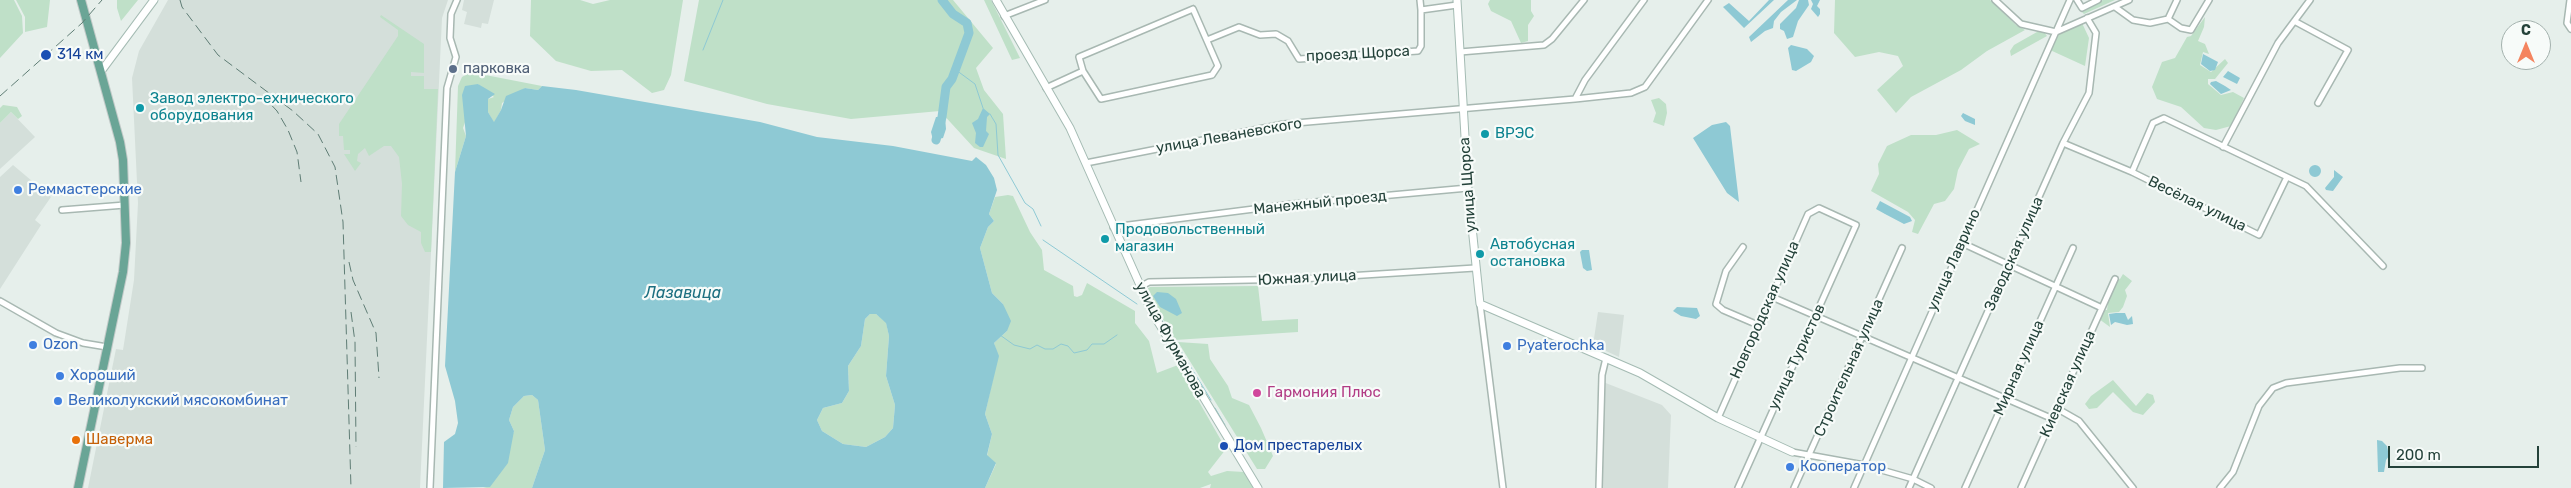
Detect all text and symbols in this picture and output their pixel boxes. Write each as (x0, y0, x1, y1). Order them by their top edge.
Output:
north arrow (2501, 20, 2551, 70)
text: С (2521, 22, 2531, 39)
street label: проезд Щорса (1306, 42, 1410, 66)
place label: 314 км (57, 46, 103, 64)
marker: 314 км (39, 48, 53, 62)
place label: парковка (463, 60, 530, 78)
marker: парковка (447, 63, 459, 75)
place label: Завод электро-ехнического оборудования (150, 90, 354, 125)
marker: Завод электро-ехнического оборудования (134, 102, 146, 114)
street label: улица Леваневского (1155, 114, 1303, 158)
place label: ВРЭС (1495, 125, 1534, 143)
marker: ВРЭС (1479, 128, 1491, 140)
street label: улица Щорса (1456, 137, 1480, 233)
street label: Весёлая улица (2145, 172, 2249, 236)
place label: Реммастерские (28, 181, 142, 199)
marker: Реммастерские (12, 184, 24, 196)
street label: Манежный проезд (1253, 187, 1387, 219)
street label: Заводская улица (1981, 194, 2047, 314)
street label: улица Лаврино (1923, 206, 1985, 314)
place label: Продовольственный магазин (1115, 221, 1265, 256)
marker: Продовольственный магазин (1099, 233, 1111, 245)
place label: Автобусная остановка (1490, 236, 1575, 271)
street label: Новгородская улица (1727, 238, 1803, 382)
marker: Автобусная остановка (1474, 248, 1486, 260)
street label: Южная улица (1257, 266, 1357, 290)
street label: улица Фурманова (1131, 279, 1209, 401)
water label: Лазавица (645, 283, 721, 303)
street label: Строительная улица (1810, 296, 1888, 440)
street label: улица Туристов (1765, 301, 1829, 413)
street label: Мирная улица (1990, 318, 2048, 418)
street label: Киевская улица (2036, 328, 2100, 440)
place label: Ozon (43, 336, 78, 354)
place label: Pyaterochka (1517, 337, 1605, 355)
marker: Ozon (27, 339, 39, 351)
marker: Pyaterochka (1501, 340, 1513, 352)
place label: Хороший (70, 367, 136, 385)
marker: Хороший (54, 370, 66, 382)
place label: Гармония Плюс (1267, 384, 1381, 402)
marker: Гармония Плюс (1251, 387, 1263, 399)
place label: Великолукский мясокомбинат (68, 392, 288, 410)
marker: Великолукский мясокомбинат (52, 395, 64, 407)
place label: Шаверма (86, 431, 153, 449)
marker: Шаверма (70, 434, 82, 446)
scale bar (2391, 436, 2542, 468)
place label: Дом престарелых (1234, 437, 1362, 455)
marker: Дом престарелых (1218, 440, 1230, 452)
text: 200 m (2396, 446, 2441, 464)
place label: Кооператор (1800, 458, 1886, 476)
marker: Кооператор (1784, 461, 1796, 473)

